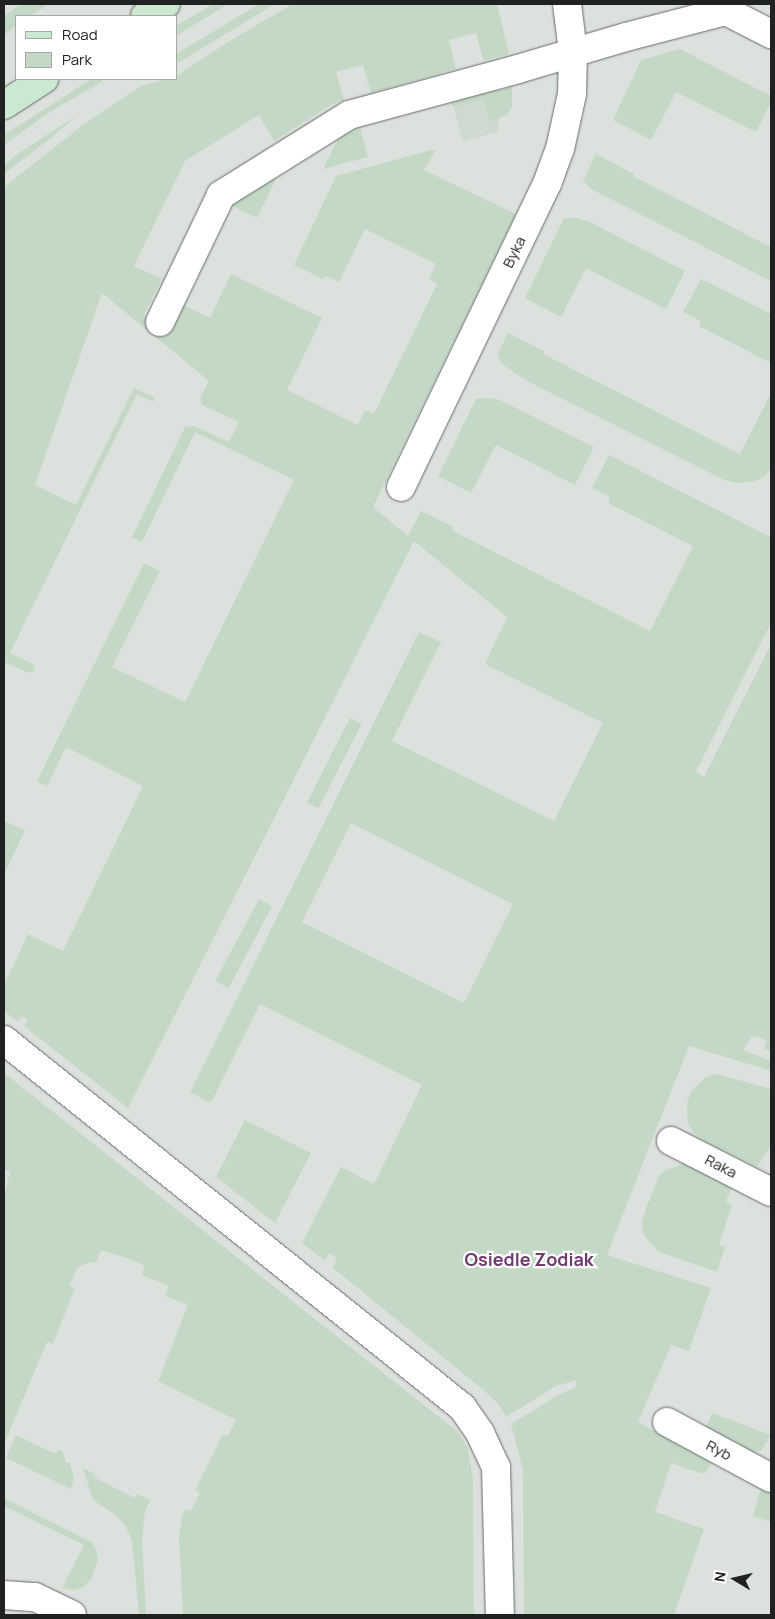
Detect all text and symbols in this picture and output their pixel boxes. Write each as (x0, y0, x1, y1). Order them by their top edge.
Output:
legend (15, 15, 178, 80)
text: Road (62, 24, 98, 45)
text: Park (62, 49, 92, 70)
street label: Byka (499, 233, 529, 271)
street label: Raka (702, 1150, 740, 1182)
district label: Osiedle Zodiak (465, 1248, 593, 1270)
street label: Ryb (703, 1436, 735, 1464)
north arrow (710, 1554, 760, 1604)
text: N (710, 1570, 730, 1583)

